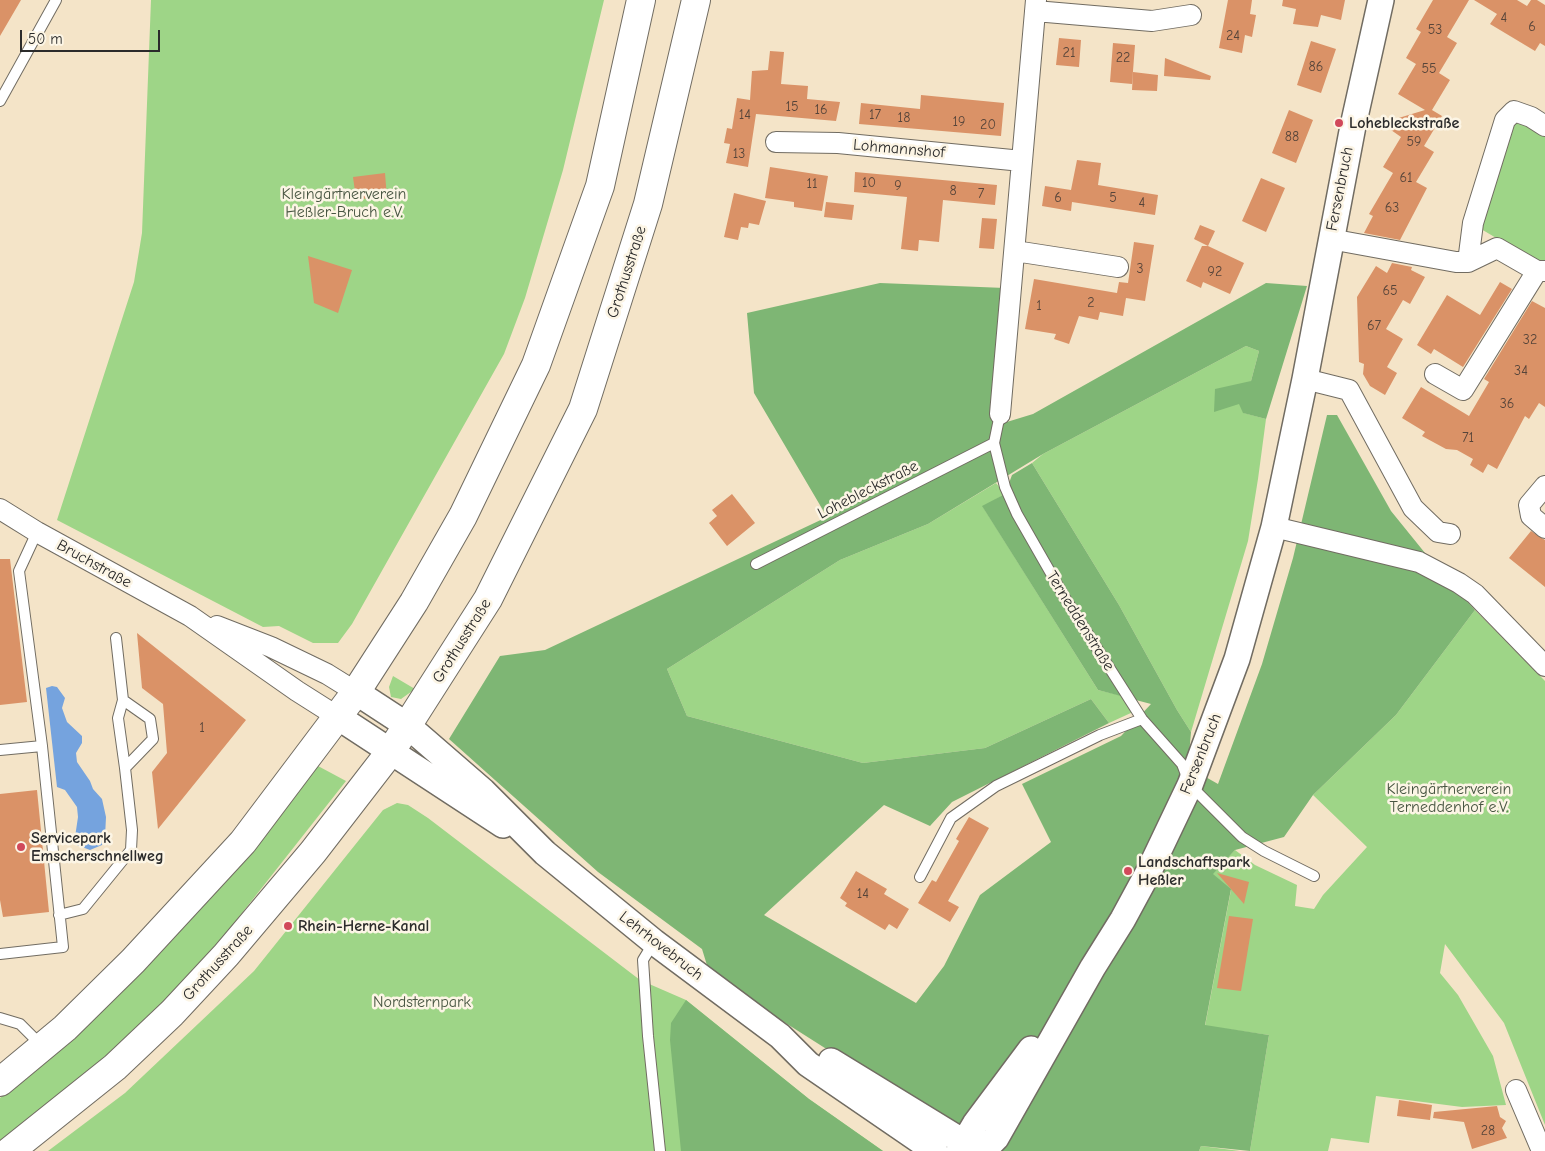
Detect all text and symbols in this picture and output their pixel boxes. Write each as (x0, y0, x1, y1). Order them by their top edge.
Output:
house number: 4 (1501, 10, 1507, 26)
house number: 6 (1528, 19, 1536, 35)
scale bar (22, 20, 162, 52)
house number: 53 (1428, 22, 1442, 38)
house number: 24 (1226, 28, 1240, 44)
text: 50 m (28, 30, 63, 48)
house number: 21 (1063, 45, 1075, 61)
house number: 22 (1116, 50, 1130, 66)
house number: 86 (1309, 59, 1323, 75)
house number: 55 (1421, 61, 1437, 77)
house number: 15 (785, 99, 799, 115)
house number: 16 (814, 102, 828, 118)
house number: 14 (739, 107, 751, 123)
house number: 17 (869, 107, 881, 123)
house number: 18 (898, 110, 910, 126)
place label: Lohebleckstraße (1349, 113, 1459, 133)
house number: 19 (953, 114, 965, 130)
house number: 20 (980, 117, 996, 133)
marker: Lohebleckstraße (1333, 117, 1345, 129)
house number: 88 (1285, 129, 1299, 145)
house number: 59 (1406, 134, 1422, 150)
street label: Lohmannshof (852, 135, 946, 163)
street label: Fersenbruch (1322, 145, 1358, 233)
house number: 13 (733, 146, 745, 162)
house number: 61 (1399, 170, 1413, 186)
house number: 10 (862, 175, 876, 191)
house number: 11 (806, 176, 818, 192)
house number: 9 (894, 178, 902, 194)
house number: 8 (949, 183, 957, 199)
park label: Kleingärtnerverein Heßler-Bruch e.V. (282, 184, 406, 222)
house number: 7 (978, 186, 984, 202)
house number: 6 (1054, 190, 1062, 206)
house number: 5 (1109, 190, 1117, 206)
house number: 4 (1139, 195, 1145, 211)
house number: 63 (1385, 200, 1399, 216)
street label: Grothusstraße (603, 223, 651, 321)
house number: 3 (1136, 261, 1144, 277)
house number: 92 (1208, 264, 1222, 280)
house number: 65 (1382, 283, 1398, 299)
house number: 2 (1087, 295, 1095, 311)
house number: 1 (1036, 298, 1042, 314)
house number: 67 (1367, 318, 1381, 334)
house number: 32 (1523, 332, 1537, 348)
house number: 34 (1514, 363, 1528, 379)
house number: 36 (1500, 396, 1514, 412)
house number: 71 (1462, 430, 1474, 446)
street label: Lohebleckstraße (815, 456, 921, 524)
street label: Bruchstraße (53, 536, 135, 592)
street label: Terneddenstraße (1042, 568, 1118, 674)
street label: Grothusstraße (428, 595, 496, 687)
street label: Fersenbruch (1176, 711, 1226, 797)
house number: 1 (199, 720, 205, 736)
park label: Kleingärtnerverein Terneddenhof e.V. (1387, 779, 1511, 817)
place label: Servicepark Emscherschnellweg (31, 828, 164, 866)
marker: Servicepark Emscherschnellweg (15, 841, 27, 853)
place label: Landschaftspark Heßler (1138, 852, 1250, 890)
marker: Landschaftspark Heßler (1122, 865, 1134, 877)
house number: 14 (857, 886, 869, 902)
street label: Lehrhovebruch (615, 907, 707, 985)
place label: Rhein-Herne-Kanal (298, 916, 429, 936)
marker: Rhein-Herne-Kanal (282, 920, 294, 932)
street label: Grothusstraße (179, 921, 257, 1005)
park label: Nordsternpark (373, 992, 471, 1012)
house number: 28 (1481, 1123, 1495, 1139)

